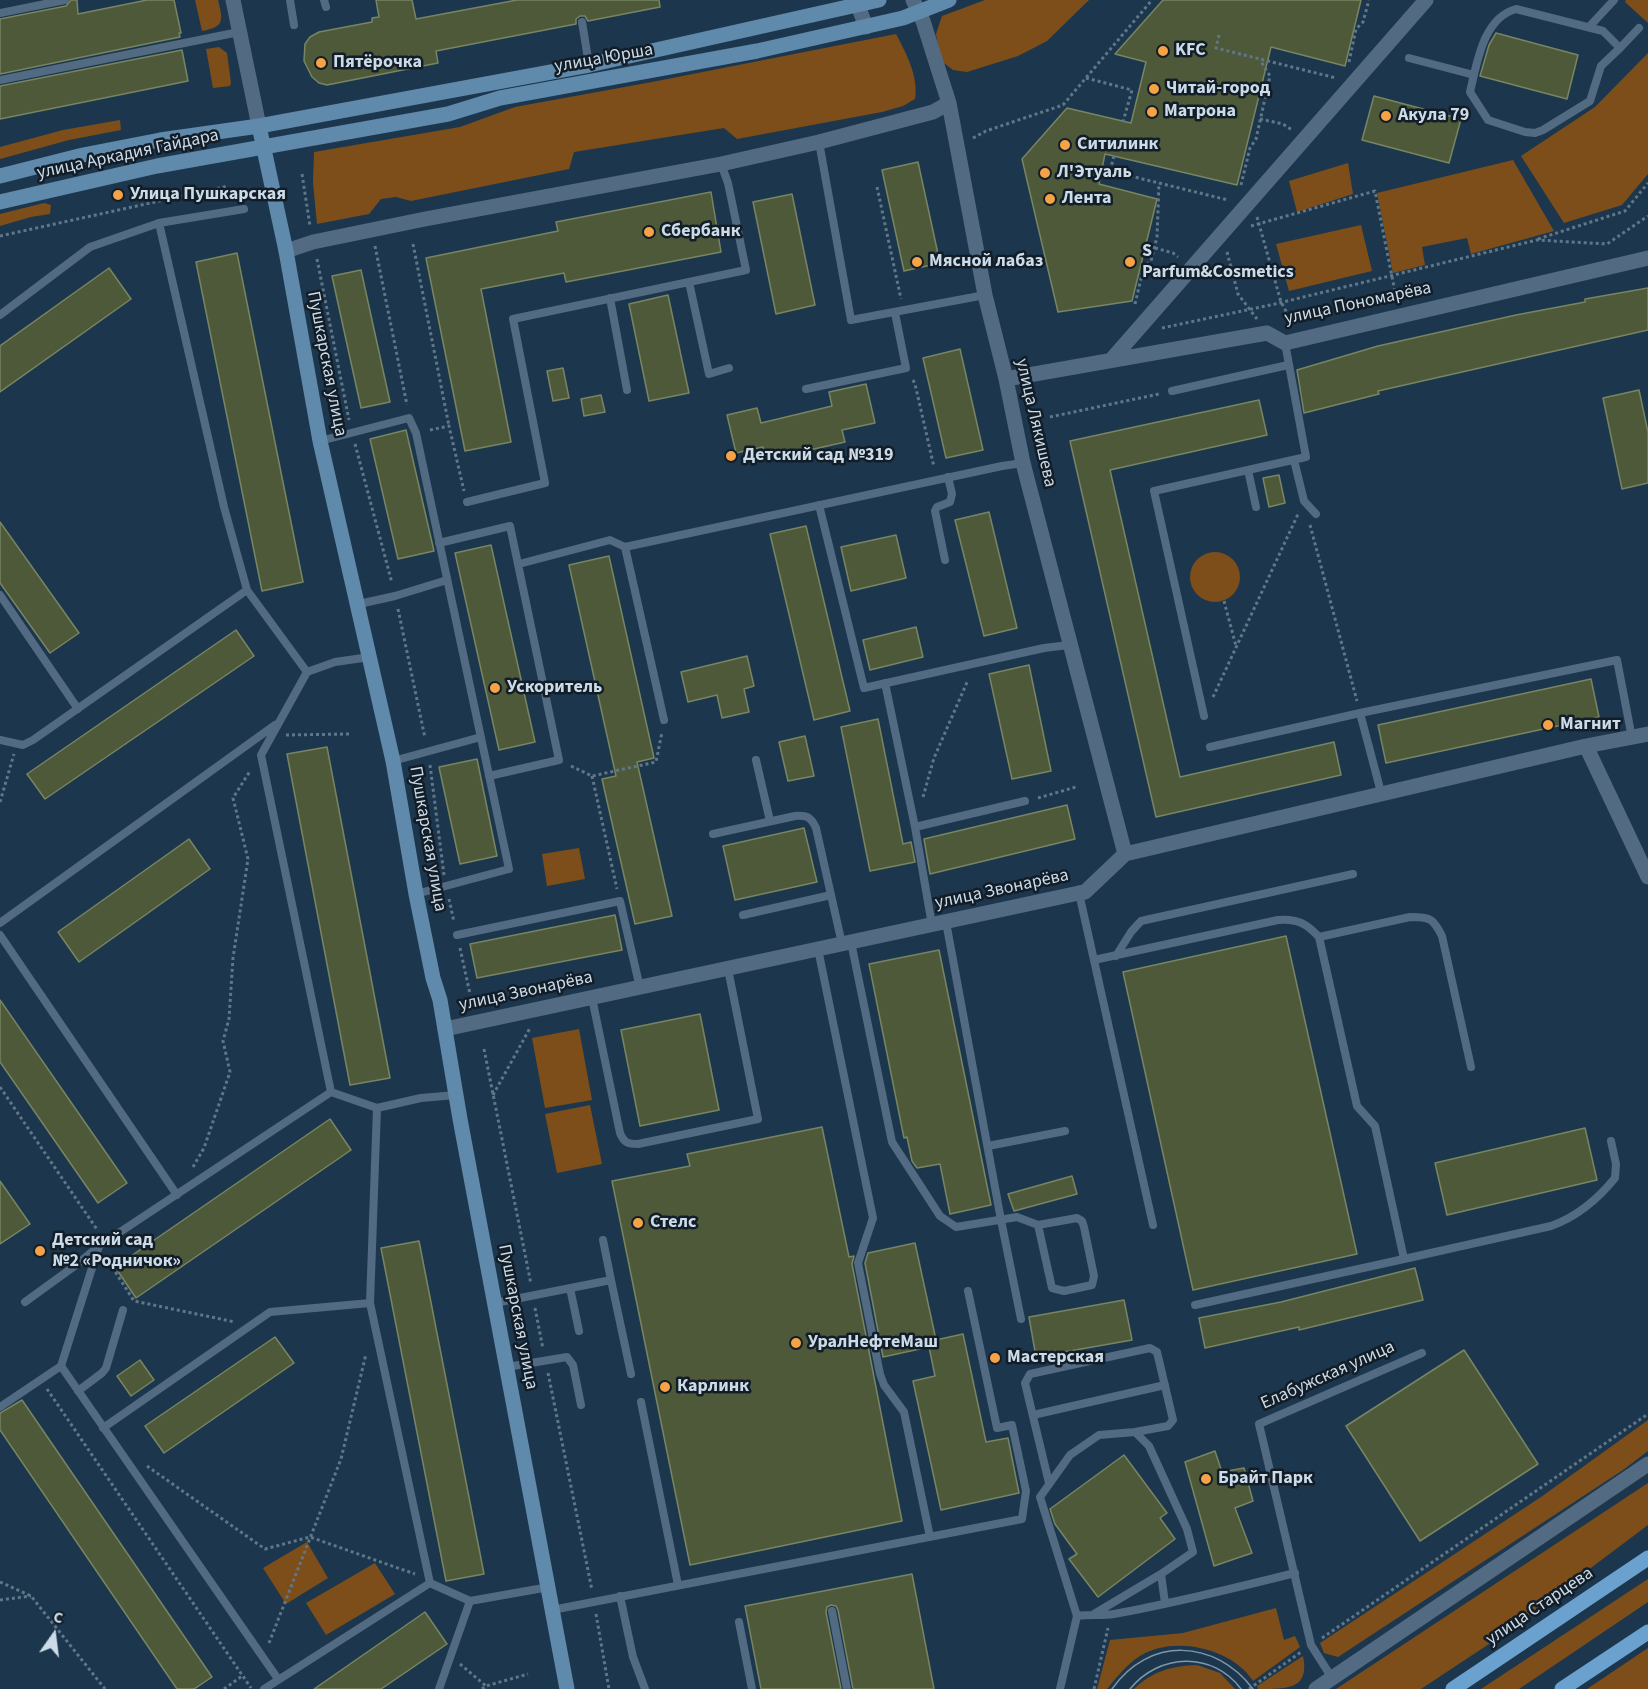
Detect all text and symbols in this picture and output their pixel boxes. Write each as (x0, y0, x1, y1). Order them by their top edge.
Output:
street label: улица Юрша (553, 40, 655, 78)
place label: KFC (1175, 40, 1206, 62)
marker: KFC (1156, 44, 1170, 58)
place label: Пятёрочка (333, 52, 422, 74)
marker: Пятёрочка (314, 56, 328, 70)
place label: Читай-город (1166, 78, 1270, 100)
marker: Читай-город (1147, 82, 1161, 96)
place label: Матрона (1164, 101, 1236, 123)
marker: Матрона (1145, 105, 1159, 119)
place label: Акула 79 (1398, 105, 1469, 127)
marker: Акула 79 (1379, 109, 1393, 123)
street label: улица Аркадия Гайдара (35, 125, 221, 185)
place label: Ситилинк (1077, 134, 1158, 156)
marker: Ситилинк (1058, 138, 1072, 152)
place label: Л'Этуаль (1057, 162, 1132, 184)
marker: Л'Этуаль (1038, 166, 1052, 180)
place label: Улица Пушкарская (130, 184, 286, 206)
marker: Улица Пушкарская (111, 188, 125, 202)
place label: Лента (1062, 188, 1112, 210)
marker: Лента (1043, 192, 1057, 206)
place label: Сбербанк (661, 221, 741, 243)
marker: Сбербанк (642, 225, 656, 239)
place label: S Parfum&Cosmetics (1142, 241, 1294, 284)
place label: Мясной лабаз (929, 251, 1043, 273)
marker: Мясной лабаз (910, 255, 924, 269)
marker: S Parfum&Cosmetics (1123, 255, 1137, 269)
street label: улица Пономарёва (1283, 278, 1433, 330)
street label: Пушкарская улица (301, 290, 351, 438)
street label: улица Лякишева (1010, 357, 1060, 489)
place label: Детский сад №319 (743, 445, 894, 467)
marker: Детский сад №319 (724, 449, 738, 463)
place label: Ускоритель (507, 677, 602, 699)
marker: Ускоритель (488, 681, 502, 695)
place label: Магнит (1560, 714, 1621, 736)
marker: Магнит (1541, 718, 1555, 732)
street label: Пушкарская улица (404, 765, 450, 913)
street label: улица Звонарёва (933, 865, 1071, 915)
street label: улица Звонарёва (457, 967, 595, 1017)
place label: Стелс (650, 1212, 696, 1234)
marker: Стелс (631, 1216, 645, 1230)
place label: Детский сад №2 «Родничок» (52, 1230, 181, 1272)
street label: Пушкарская улица (492, 1243, 542, 1391)
marker: Детский сад №2 «Родничок» (33, 1244, 47, 1258)
place label: УралНефтеМаш (808, 1332, 938, 1354)
marker: УралНефтеМаш (789, 1336, 803, 1350)
street label: Елабужская улица (1258, 1337, 1398, 1415)
place label: Мастерская (1007, 1347, 1104, 1369)
marker: Мастерская (988, 1351, 1002, 1365)
place label: Карлинк (677, 1376, 749, 1398)
marker: Карлинк (658, 1380, 672, 1394)
place label: Брайт Парк (1218, 1468, 1313, 1490)
marker: Брайт Парк (1199, 1472, 1213, 1486)
street label: улица Старцева (1482, 1563, 1598, 1651)
north arrow (24, 1605, 84, 1665)
text: С (51, 1606, 66, 1629)

